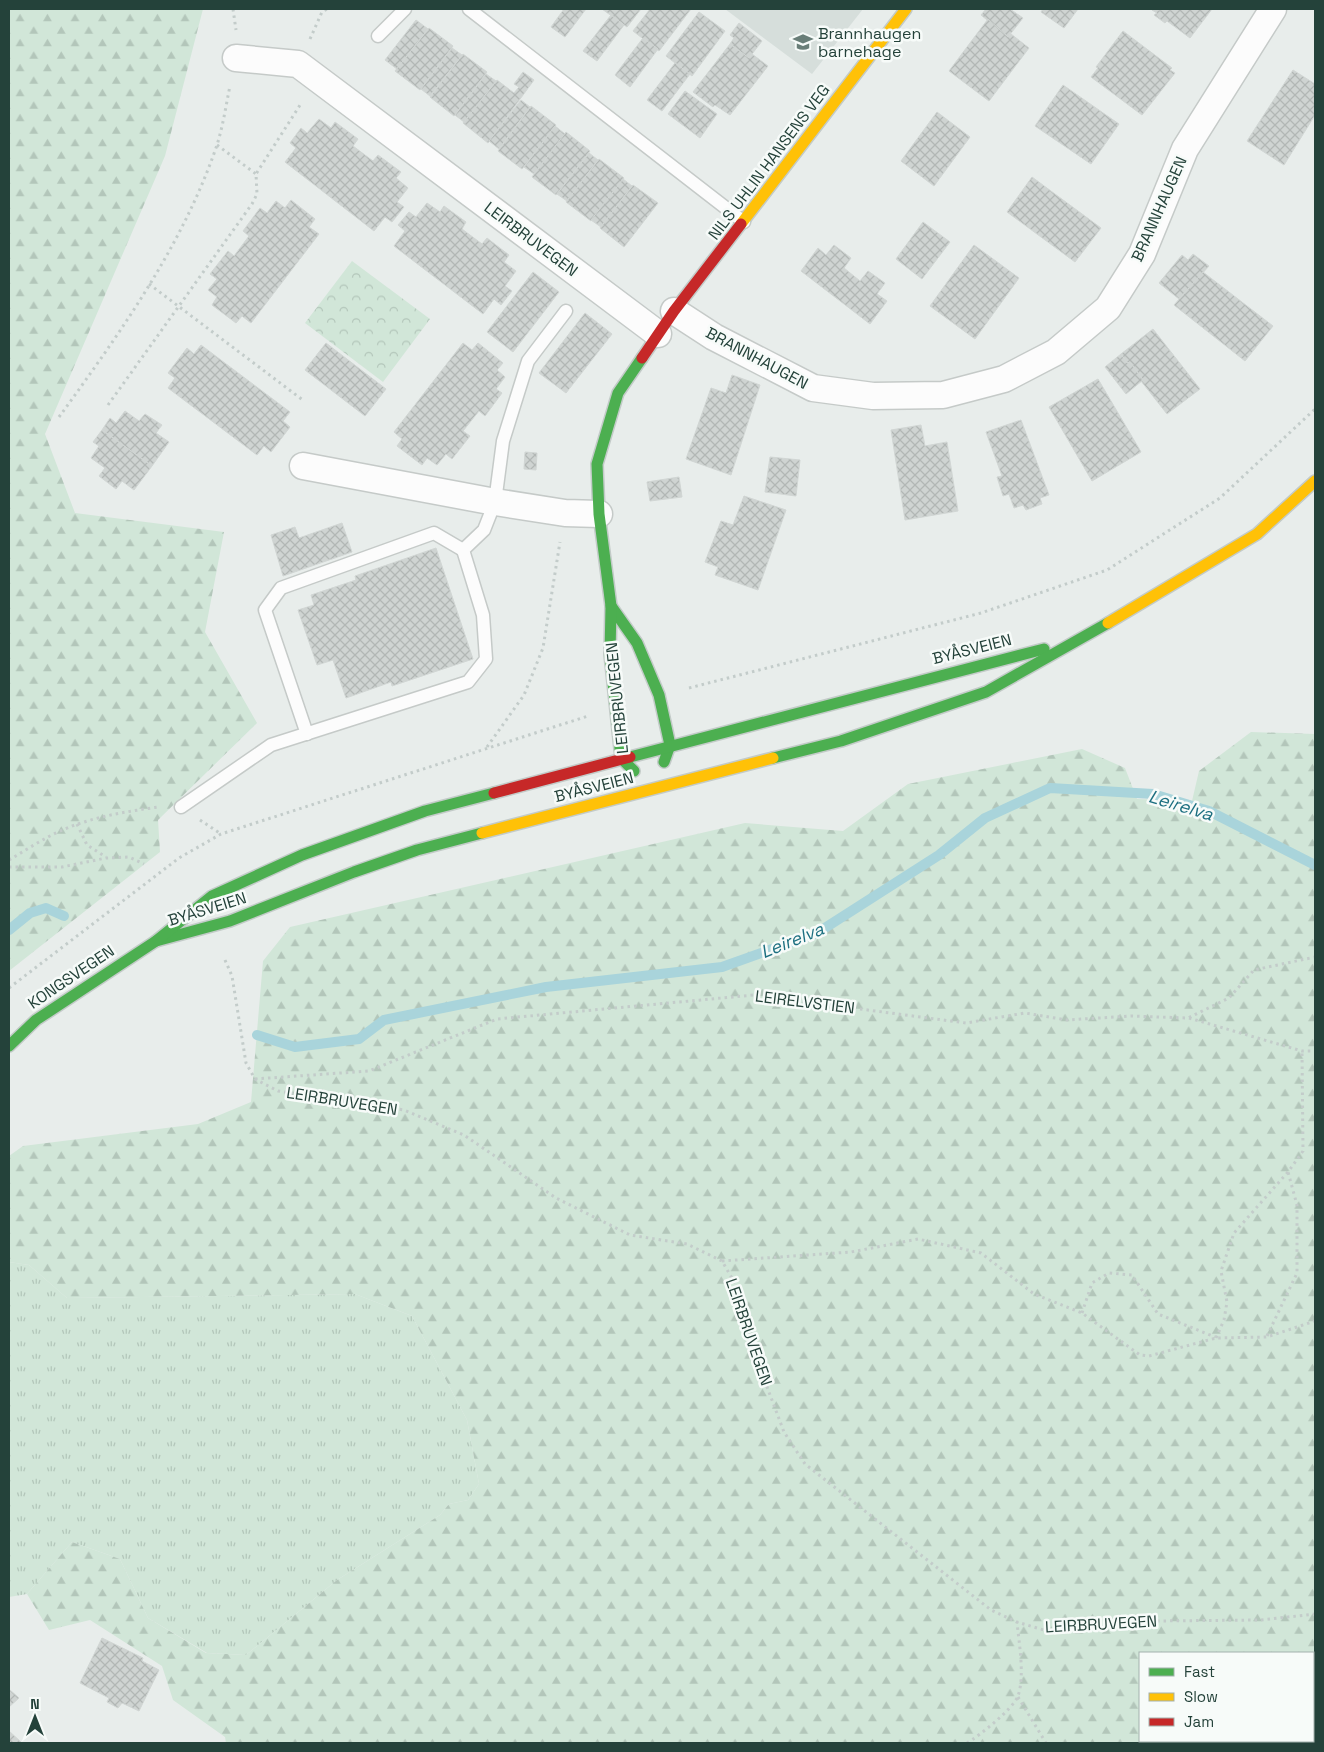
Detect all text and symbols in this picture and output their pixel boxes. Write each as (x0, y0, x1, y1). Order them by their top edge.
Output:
place label: Brannhaugen barnehage (818, 23, 921, 62)
school or university icon: Brannhaugen barnehage (792, 31, 814, 53)
street label: NILS UHLIN HANSENS VEG (704, 80, 834, 244)
street label: BRANNHAUGEN (1126, 153, 1192, 265)
street label: LEIRBRUVEGEN (480, 197, 582, 281)
street label: BRANNHAUGEN (702, 322, 812, 394)
street label: BYÅSVEIEN (930, 629, 1014, 669)
street label: LEIRBRUVEGEN (601, 641, 633, 755)
street label: BYÅSVEIEN (552, 767, 636, 807)
water label: Leirelva (1146, 784, 1217, 826)
street label: BYÅSVEIEN (165, 887, 249, 931)
water label: Leirelva (757, 917, 828, 963)
street label: KONGSVEGEN (24, 940, 118, 1014)
street label: LEIRELVSTIEN (754, 985, 856, 1019)
street label: LEIRBRUVEGEN (285, 1082, 399, 1120)
street label: LEIRBRUVEGEN (721, 1276, 777, 1388)
street label: LEIRBRUVEGEN (1044, 1611, 1158, 1637)
legend (1139, 1652, 1314, 1742)
text: Fast (1184, 1662, 1215, 1681)
text: Slow (1184, 1687, 1218, 1706)
north arrow (10, 1692, 60, 1742)
text: N (30, 1695, 40, 1713)
text: Jam (1184, 1712, 1214, 1731)

